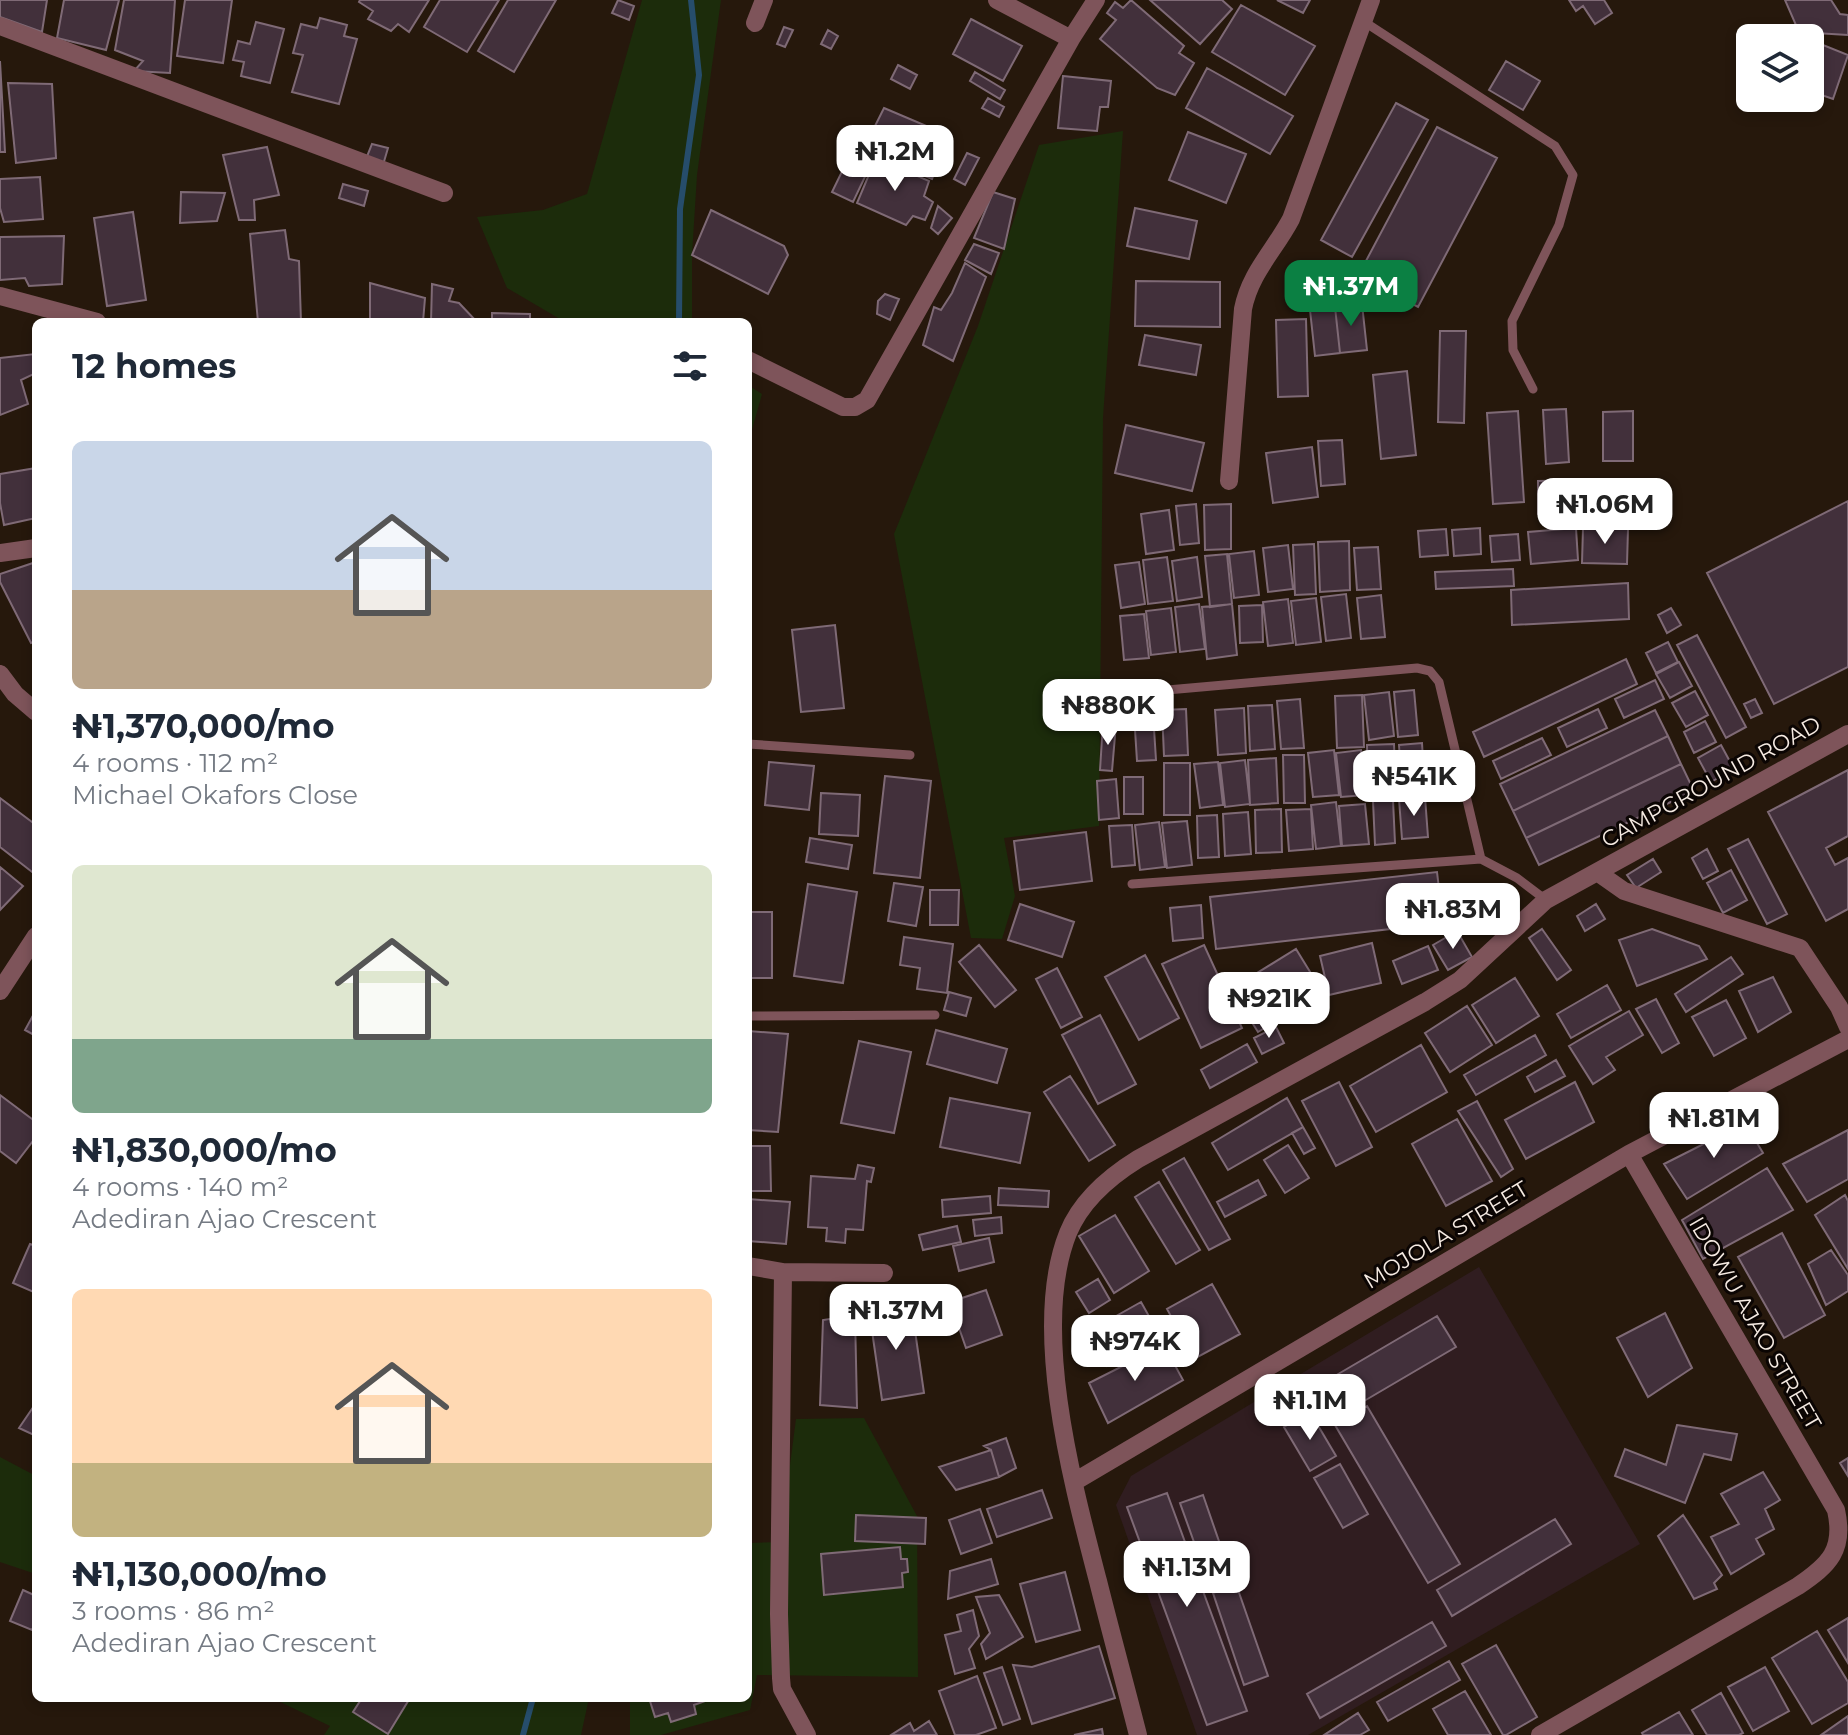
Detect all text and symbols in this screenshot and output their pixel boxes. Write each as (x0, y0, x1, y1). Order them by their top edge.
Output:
map controls (1736, 24, 1824, 112)
button: layers (1736, 24, 1824, 112)
pin: ₦1.2M (839, 125, 951, 193)
text: ₦1.2M (855, 135, 935, 167)
pin: ₦1.37M (1286, 260, 1416, 328)
text: ₦1.37M (1303, 270, 1399, 302)
icon: filters (668, 344, 712, 388)
text: 12 homes (72, 345, 236, 387)
pin: ₦1.06M (1540, 478, 1670, 546)
text: ₦1.06M (1555, 488, 1655, 520)
icon: home (320, 493, 464, 637)
pin: ₦880K (1052, 679, 1164, 747)
text: ₦880K (1061, 689, 1155, 721)
text: ₦1,370,000/mo (72, 705, 334, 747)
street label: CAMPGROUND ROAD (1597, 710, 1825, 854)
text: 4 rooms · 112 m² (72, 747, 278, 779)
pin: ₦541K (1358, 750, 1470, 818)
text: ₦541K (1371, 760, 1457, 792)
text: Michael Okafors Close (72, 779, 358, 811)
pin: ₦1.83M (1388, 883, 1518, 951)
text: ₦1.83M (1404, 893, 1502, 925)
icon: home (320, 917, 464, 1061)
pin: ₦921K (1213, 972, 1325, 1040)
text: ₦921K (1227, 982, 1311, 1014)
pin: ₦1.81M (1649, 1092, 1779, 1160)
text: ₦1.81M (1668, 1102, 1760, 1134)
text: ₦1,830,000/mo (72, 1129, 337, 1171)
text: 4 rooms · 140 m² (72, 1171, 289, 1203)
street label: MOJOLA STREET (1359, 1175, 1533, 1295)
text: Adediran Ajao Crescent (72, 1203, 377, 1235)
street label: IDOWU AJAO STREET (1683, 1212, 1827, 1434)
pin: ₦1.37M (831, 1284, 961, 1352)
text: ₦1.37M (848, 1294, 944, 1326)
pin: ₦974K (1079, 1315, 1191, 1383)
text: ₦974K (1089, 1325, 1181, 1357)
icon: home (320, 1341, 464, 1485)
pin: ₦1.1M (1254, 1374, 1366, 1442)
text: ₦1.1M (1272, 1384, 1348, 1416)
pin: ₦1.13M (1122, 1541, 1252, 1609)
text: ₦1.13M (1142, 1551, 1232, 1583)
text: ₦1,130,000/mo (72, 1553, 327, 1595)
text: 3 rooms · 86 m² (72, 1595, 275, 1627)
text: Adediran Ajao Crescent (72, 1627, 377, 1659)

